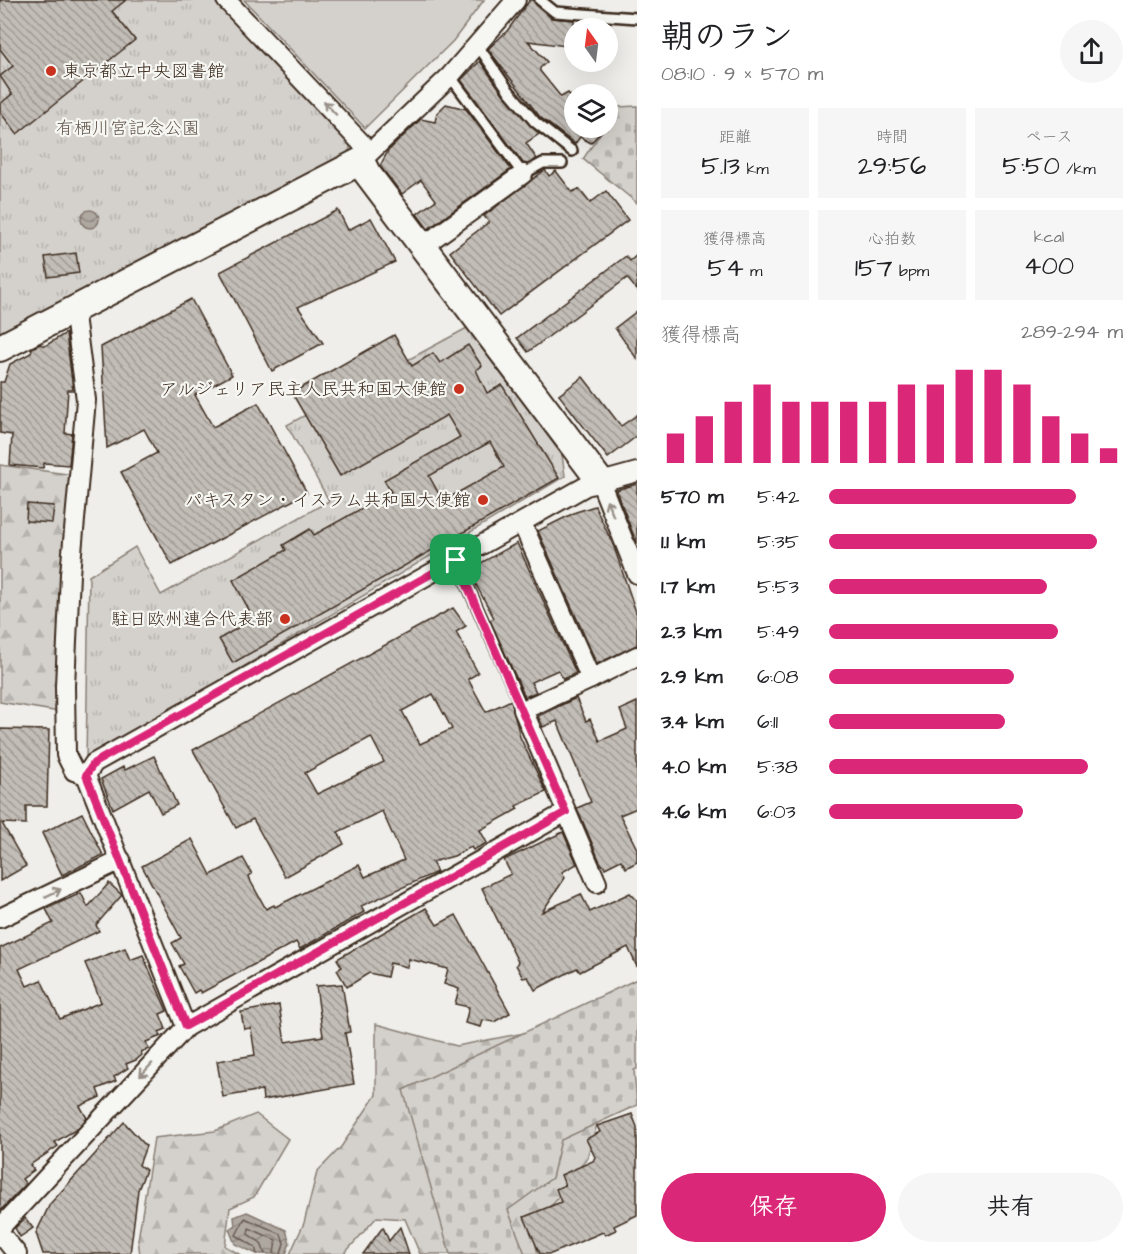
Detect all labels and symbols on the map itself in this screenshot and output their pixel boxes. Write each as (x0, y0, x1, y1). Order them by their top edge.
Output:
north arrow (564, 18, 618, 72)
place label: 東京都立中央図書館 (63, 59, 225, 84)
marker: 東京都立中央図書館 (44, 64, 58, 78)
one-way arrow (323, 100, 338, 115)
park label: 有栖川宮記念公園 (56, 116, 200, 141)
place label: アルジェリア民主人民共和国大使館 (160, 377, 447, 402)
marker: アルジェリア民主人民共和国大使館 (452, 382, 466, 396)
place label: パキスタン・イスラム共和国大使館 (185, 488, 471, 513)
marker: パキスタン・イスラム共和国大使館 (476, 493, 490, 507)
one-way arrow (604, 499, 615, 518)
pin (430, 534, 481, 585)
place label: 駐日欧州連合代表部 (111, 607, 273, 632)
marker: 駐日欧州連合代表部 (278, 612, 292, 626)
one-way arrow (43, 887, 61, 899)
one-way arrow (139, 1062, 153, 1077)

